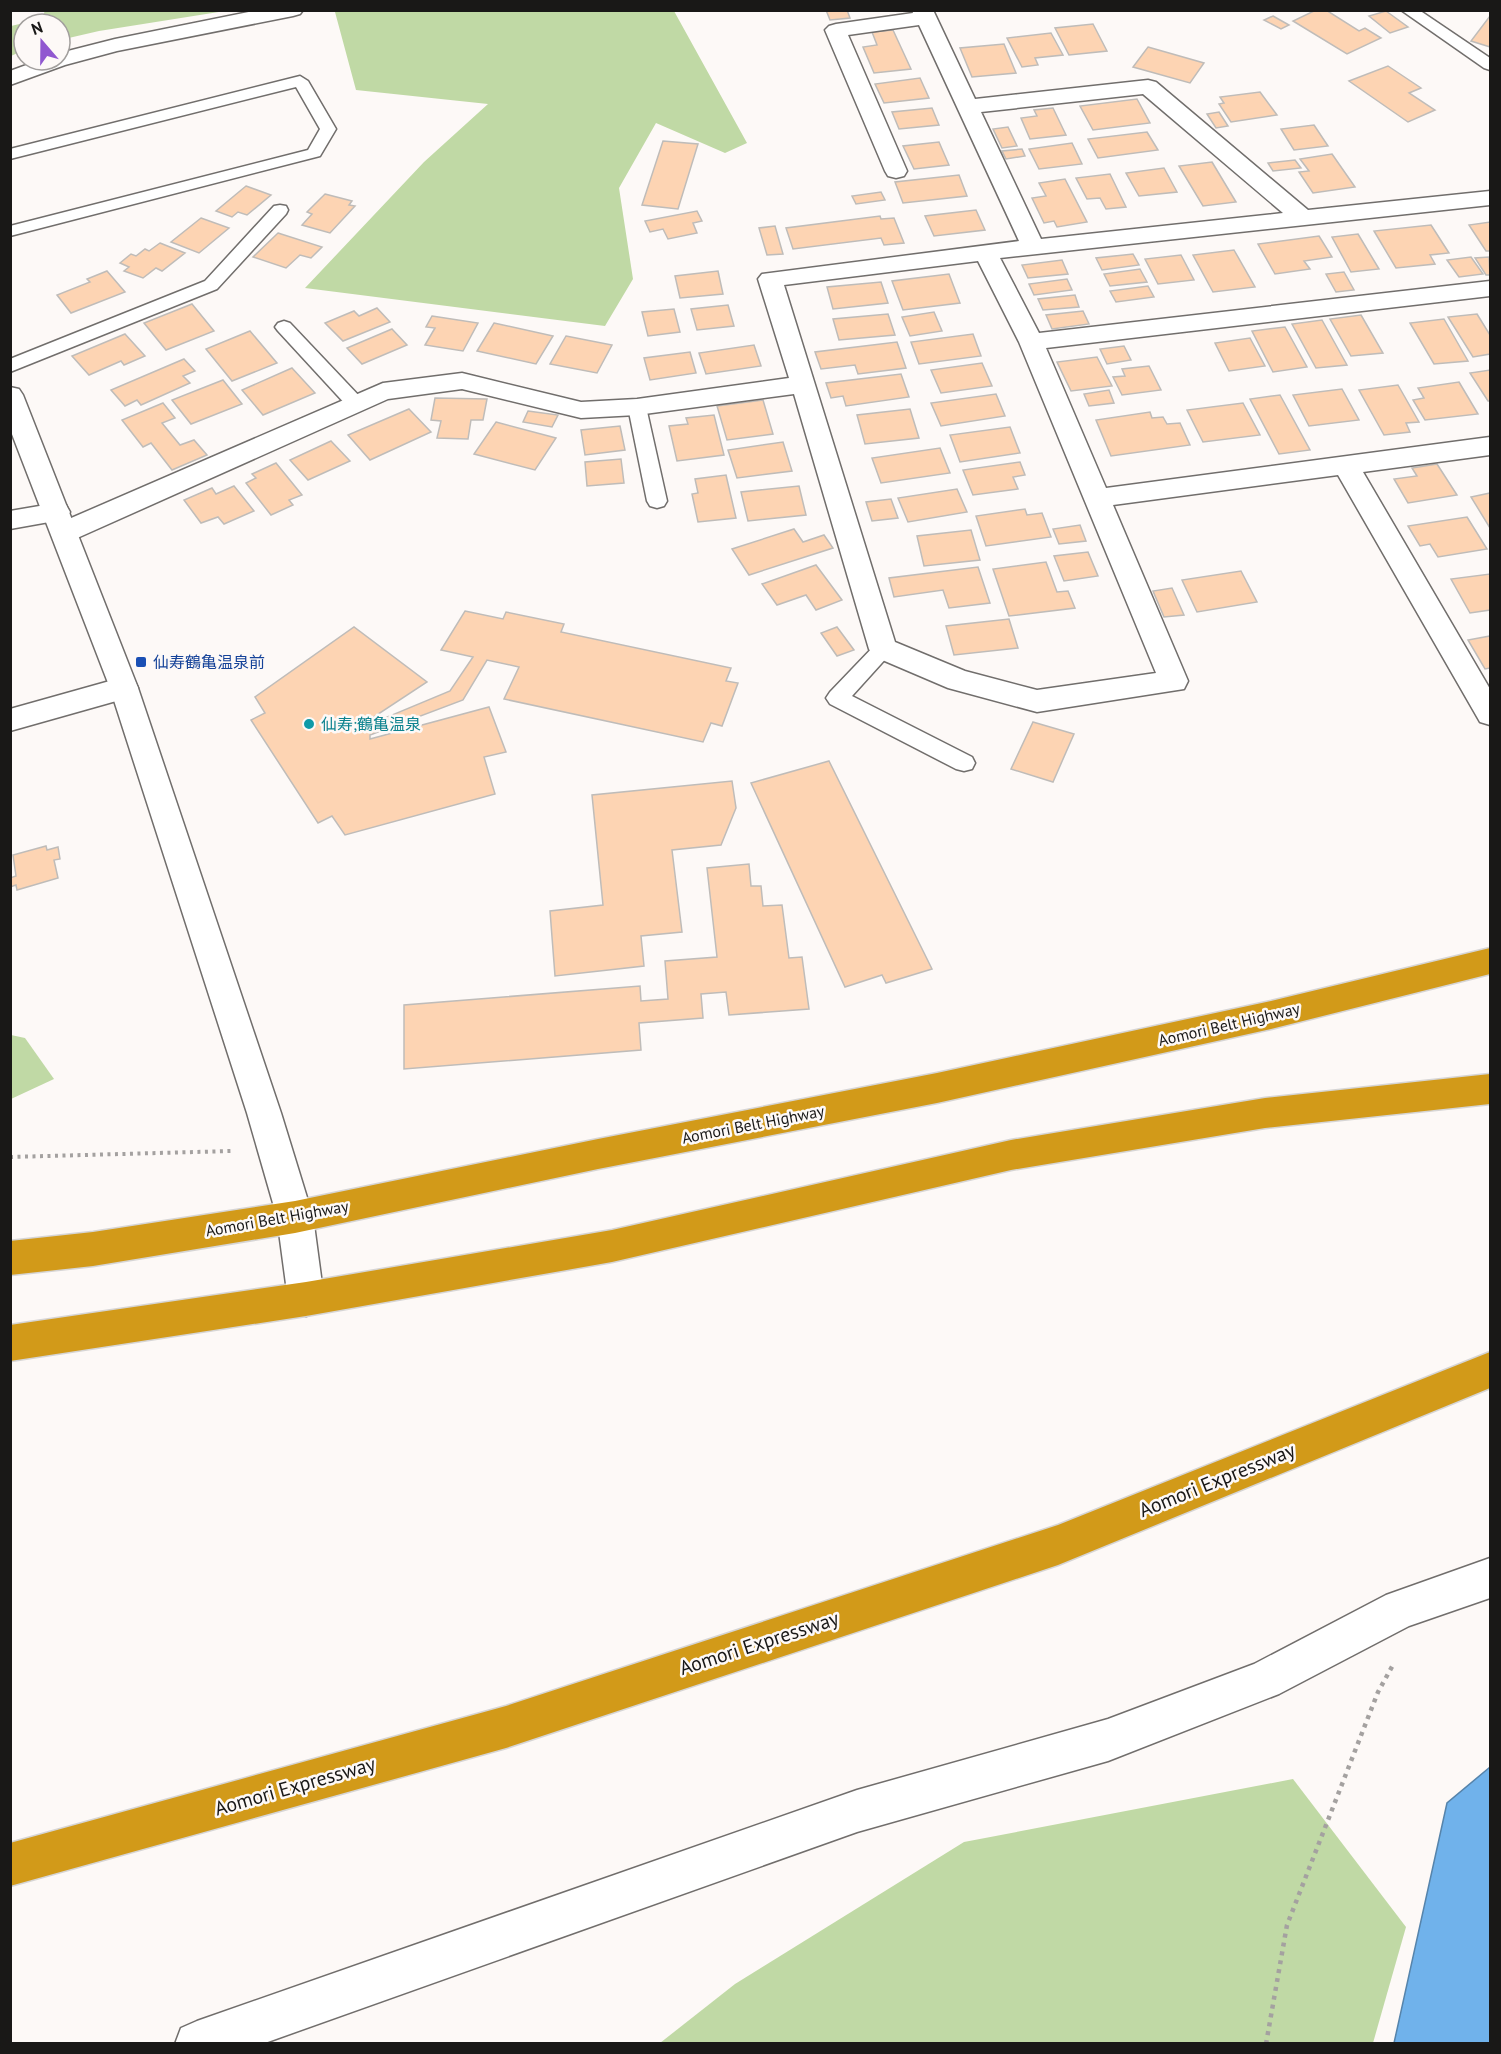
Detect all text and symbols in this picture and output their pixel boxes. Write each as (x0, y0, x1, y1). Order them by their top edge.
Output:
north arrow (12, 12, 72, 72)
text: N (29, 17, 45, 39)
place label: 仙寿鶴亀温泉前 (153, 652, 265, 672)
marker: 仙寿鶴亀温泉前 (134, 655, 148, 669)
place label: 仙寿;鶴亀温泉 (321, 714, 421, 734)
marker: 仙寿;鶴亀温泉 (302, 717, 316, 731)
street label: Aomori Belt Highway (1156, 998, 1302, 1050)
street label: Aomori Belt Highway (680, 1100, 826, 1148)
street label: Aomori Belt Highway (204, 1195, 351, 1240)
street label: Aomori Expressway (1135, 1437, 1300, 1523)
street label: Aomori Expressway (676, 1605, 843, 1681)
street label: Aomori Expressway (212, 1750, 379, 1821)

